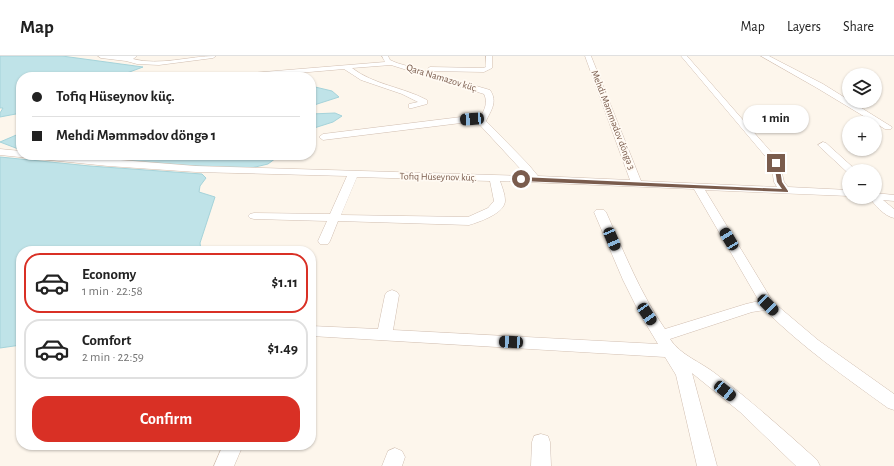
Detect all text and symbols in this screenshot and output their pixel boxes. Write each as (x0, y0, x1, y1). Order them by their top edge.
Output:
text: Map (20, 18, 54, 37)
text: Map (740, 20, 765, 34)
text: Layers (787, 20, 821, 34)
text: Share (843, 20, 874, 34)
street label: Qara Namazov küç. (405, 62, 479, 94)
map controls (842, 68, 882, 204)
button: layers (842, 68, 882, 108)
street label: Mehdi Məmmədov döngə 3 (589, 69, 637, 171)
text: Tofiq Hüseynov küç. (56, 89, 175, 104)
callout: 1 min (743, 105, 809, 133)
car (460, 112, 484, 126)
text: 1 min (762, 112, 790, 125)
button: + (842, 116, 882, 156)
text: Mehdi Məmmədov döngə 1 (56, 128, 216, 143)
route end (767, 154, 785, 172)
button: − (842, 164, 882, 204)
route start (512, 170, 530, 188)
street label: Tofiq Hüseynov küç. (399, 171, 477, 183)
car (602, 226, 622, 252)
car (718, 226, 740, 252)
icon: car (34, 265, 70, 301)
text: Economy (82, 267, 136, 282)
text: $1.11 (272, 275, 298, 290)
text: 1 min · 22:58 (82, 285, 143, 298)
car (755, 292, 781, 318)
car (635, 301, 659, 327)
icon: car (34, 331, 70, 367)
text: Comfort (82, 333, 131, 348)
car (499, 335, 523, 349)
text: $1.49 (268, 341, 298, 356)
text: 2 min · 22:59 (82, 351, 144, 364)
car (712, 379, 738, 403)
button: Confirm (32, 396, 300, 442)

